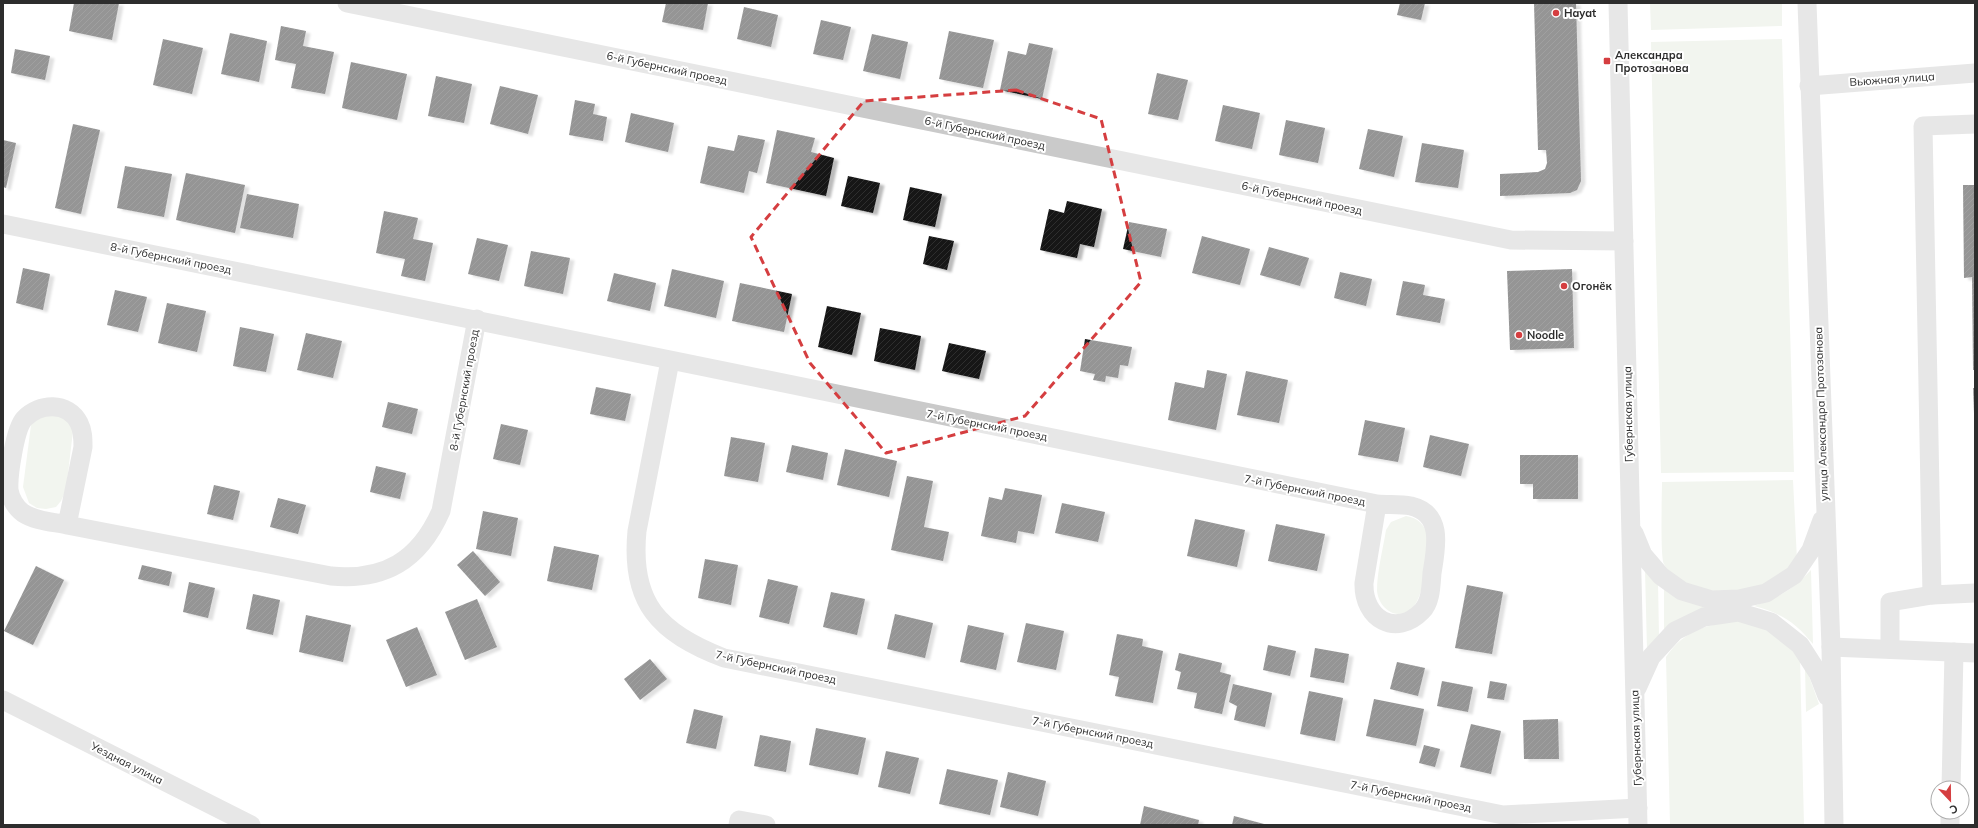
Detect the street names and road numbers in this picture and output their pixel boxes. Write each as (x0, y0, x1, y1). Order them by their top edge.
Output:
street label: 6-й Губернский проезд (605, 48, 729, 88)
street label: Вьюжная улица (1849, 69, 1935, 89)
street label: 6-й Губернский проезд (923, 113, 1047, 153)
street label: 6-й Губернский проезд (1240, 178, 1364, 218)
street label: 8-й Губернский проезд (109, 239, 233, 277)
street label: улица Александра Протозанова (1811, 327, 1831, 501)
street label: 8-й Губернский проезд (446, 328, 482, 452)
street label: Губернская улица (1620, 366, 1636, 462)
street label: 7-й Губернский проезд (925, 406, 1049, 444)
street label: 7-й Губернский проезд (1243, 471, 1367, 509)
street label: 7-й Губернский проезд (714, 647, 838, 687)
street label: Губернская улица (1627, 690, 1645, 786)
street label: 7-й Губернский проезд (1031, 713, 1155, 751)
street label: Уездная улица (88, 738, 166, 787)
street label: 7-й Губернский проезд (1349, 777, 1473, 815)

